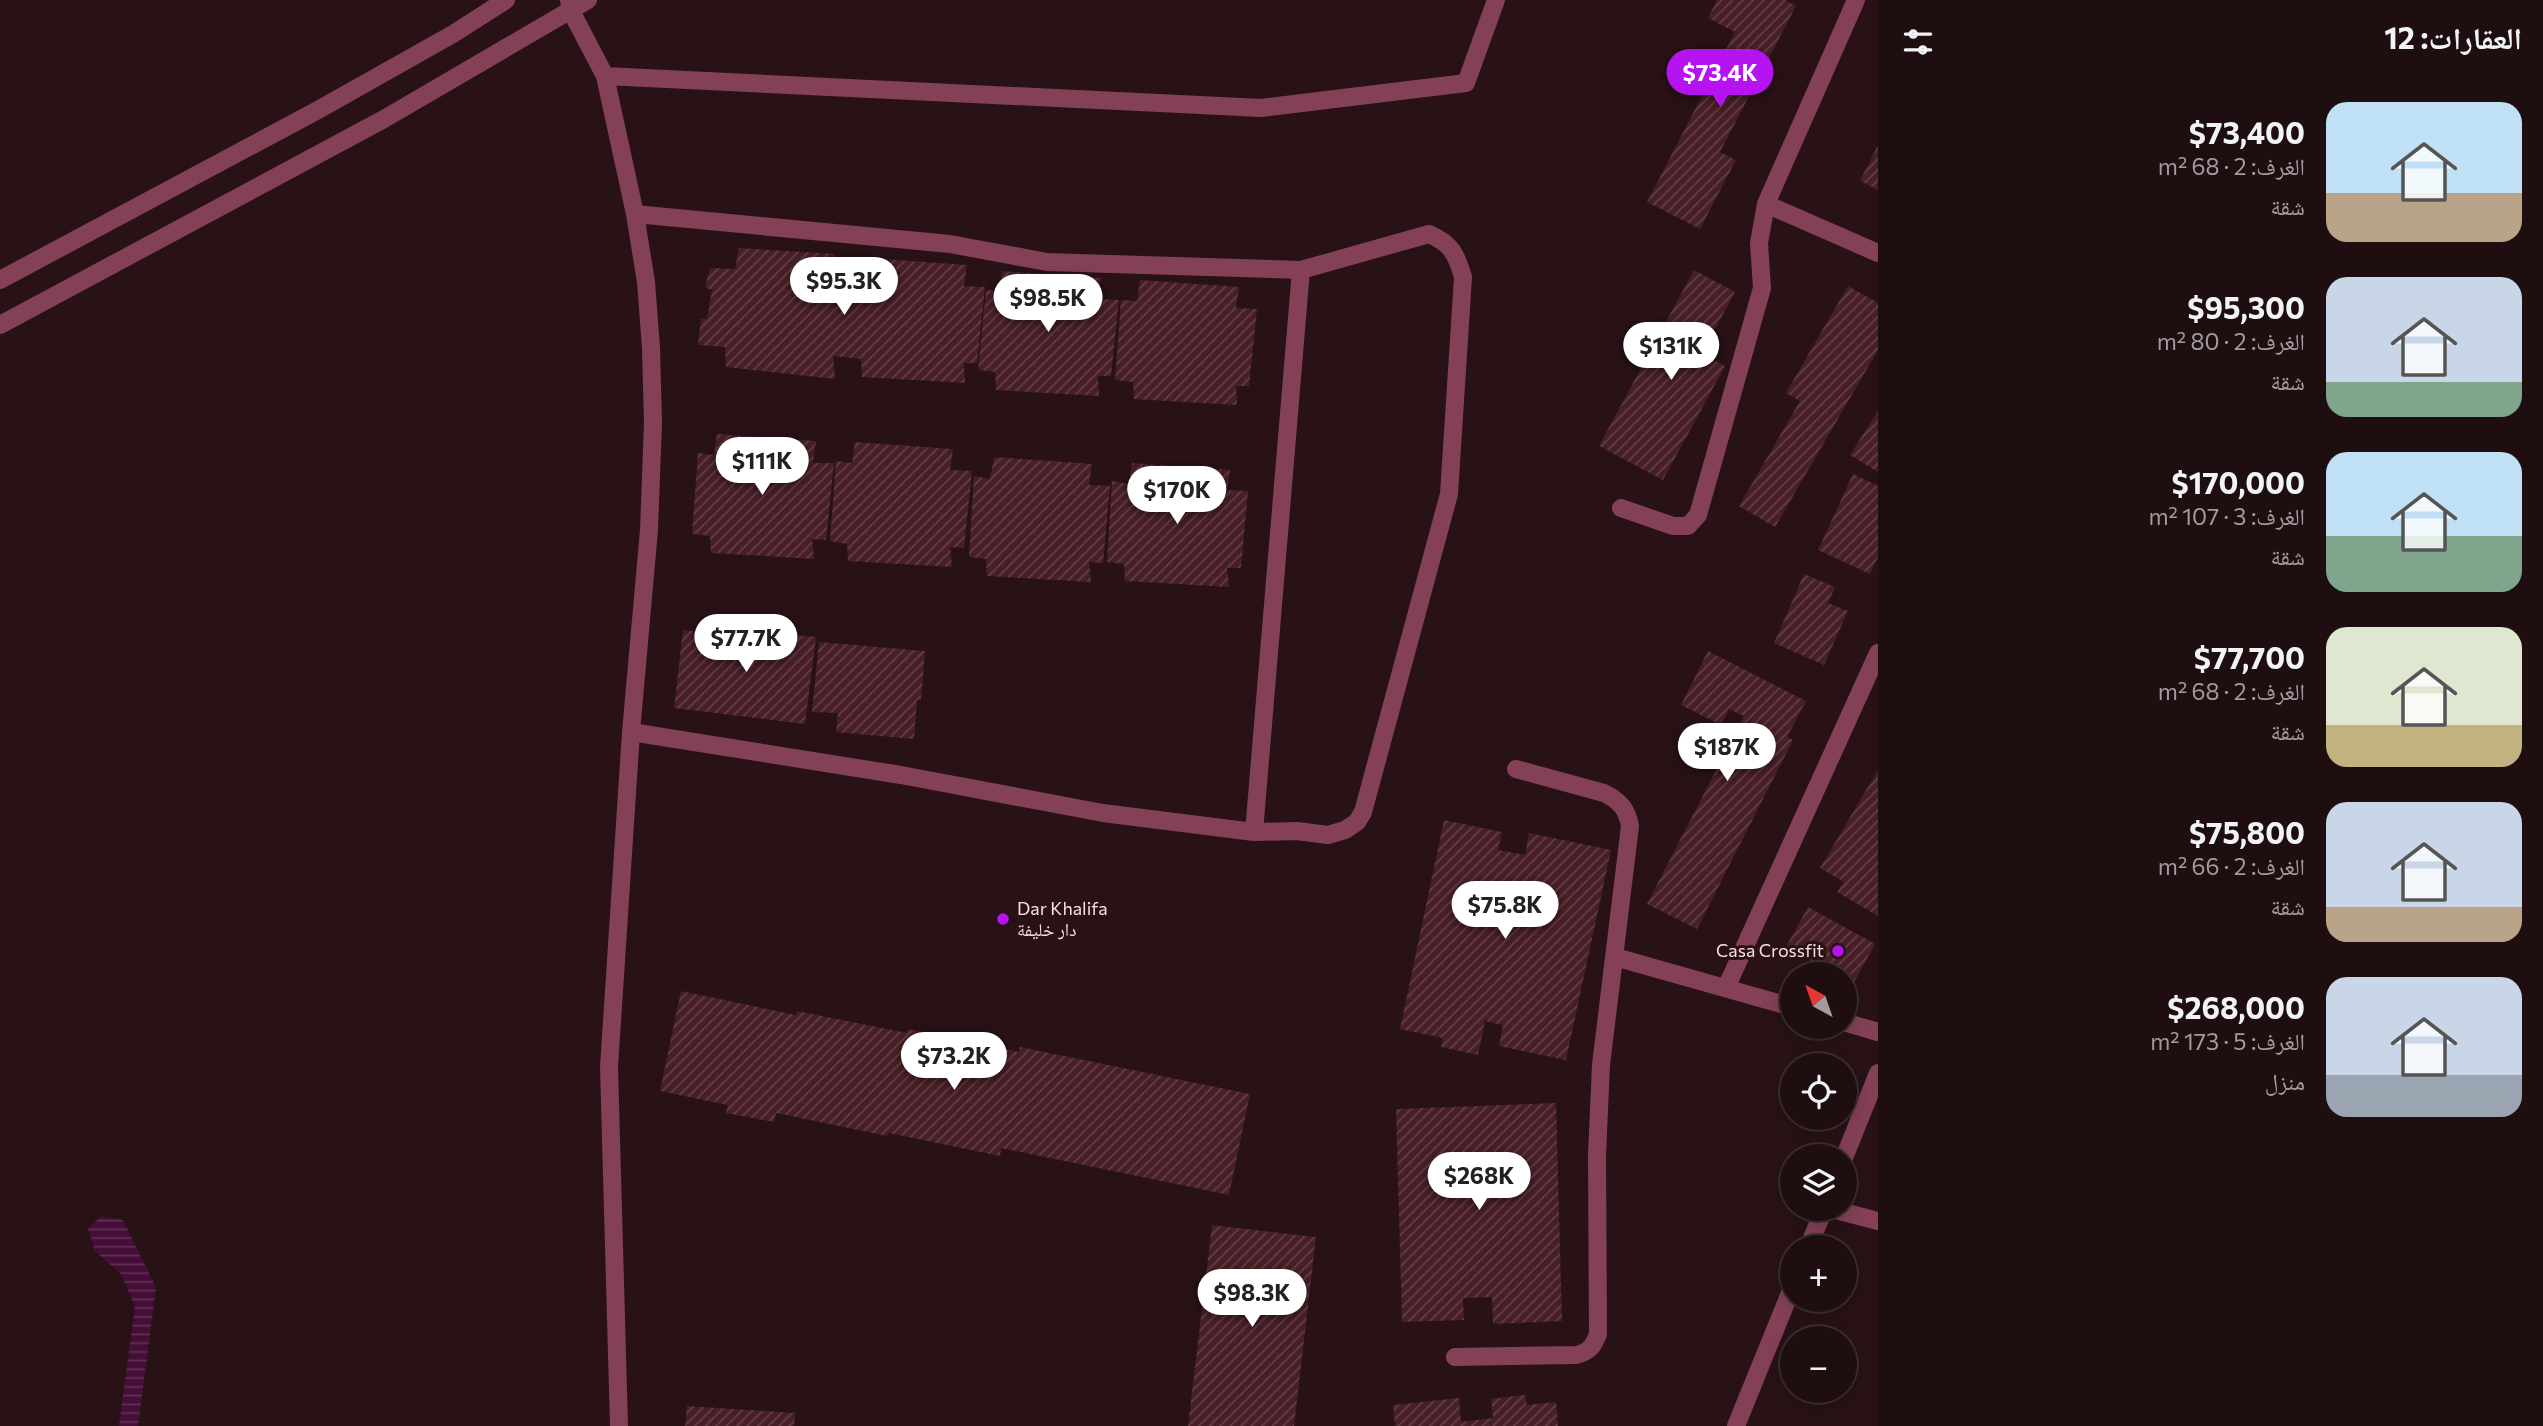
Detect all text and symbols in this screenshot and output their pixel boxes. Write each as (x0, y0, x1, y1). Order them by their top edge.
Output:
text: العقارات: 12 (2384, 18, 2522, 55)
icon: filters (1899, 23, 1937, 61)
pin: $73.4K (1663, 50, 1777, 109)
text: $73.4K (1682, 58, 1758, 86)
text: $73,400 (2189, 113, 2305, 150)
icon: home (2382, 130, 2466, 214)
text: الغرف: 2 · 68 m² (2158, 152, 2305, 180)
text: شقة (2271, 192, 2305, 220)
pin: $95.3K (787, 258, 901, 317)
text: $95.3K (806, 266, 882, 294)
pin: $98.5K (991, 274, 1105, 334)
text: $98.5K (1010, 283, 1086, 311)
text: $95,300 (2187, 288, 2305, 325)
icon: home (2382, 305, 2466, 389)
pin: $131K (1622, 322, 1720, 382)
text: الغرف: 2 · 80 m² (2157, 327, 2305, 355)
text: $131K (1639, 331, 1703, 359)
text: شقة (2271, 367, 2305, 395)
pin: $111K (713, 438, 811, 497)
text: $111K (732, 446, 792, 474)
text: $170,000 (2171, 463, 2305, 500)
pin: $170K (1128, 466, 1226, 526)
text: $170K (1143, 475, 1211, 503)
icon: home (2382, 480, 2466, 564)
text: الغرف: 3 · 107 m² (2148, 502, 2305, 530)
text: شقة (2271, 542, 2305, 570)
pin: $77.7K (689, 614, 803, 674)
text: $77.7K (710, 623, 782, 651)
text: $77,700 (2194, 638, 2305, 675)
icon: home (2382, 655, 2466, 739)
text: الغرف: 2 · 68 m² (2158, 677, 2305, 705)
text: شقة (2271, 717, 2305, 745)
pin: $187K (1678, 724, 1776, 783)
text: $187K (1694, 732, 1760, 760)
text: $75,800 (2189, 813, 2305, 850)
icon: home (2382, 830, 2466, 914)
text: الغرف: 2 · 66 m² (2158, 852, 2305, 880)
pin: $75.8K (1448, 881, 1562, 941)
text: $75.8K (1468, 890, 1542, 918)
text: شقة (2271, 892, 2305, 920)
place label: Dar Khalifa دار خليفة (1017, 897, 1108, 940)
marker: Dar Khalifa دار خليفة (995, 911, 1011, 927)
place label: Casa Crossfit (1716, 939, 1824, 961)
marker: Casa Crossfit (1830, 943, 1846, 959)
north arrow (1780, 962, 1857, 1040)
map controls (1780, 962, 1857, 1403)
text: $268,000 (2167, 988, 2305, 1025)
icon: home (2382, 1005, 2466, 1089)
text: الغرف: 5 · 173 m² (2150, 1027, 2305, 1055)
pin: $73.2K (897, 1032, 1011, 1092)
text: $73.2K (917, 1041, 991, 1069)
button: locate (1780, 1053, 1857, 1130)
text: منزل (2265, 1067, 2305, 1095)
button: layers (1780, 1144, 1857, 1221)
pin: $268K (1430, 1152, 1528, 1212)
text: $268K (1444, 1161, 1514, 1189)
button: + (1780, 1235, 1857, 1312)
pin: $98.3K (1195, 1270, 1309, 1329)
text: $98.3K (1214, 1278, 1290, 1306)
button: − (1780, 1326, 1857, 1403)

